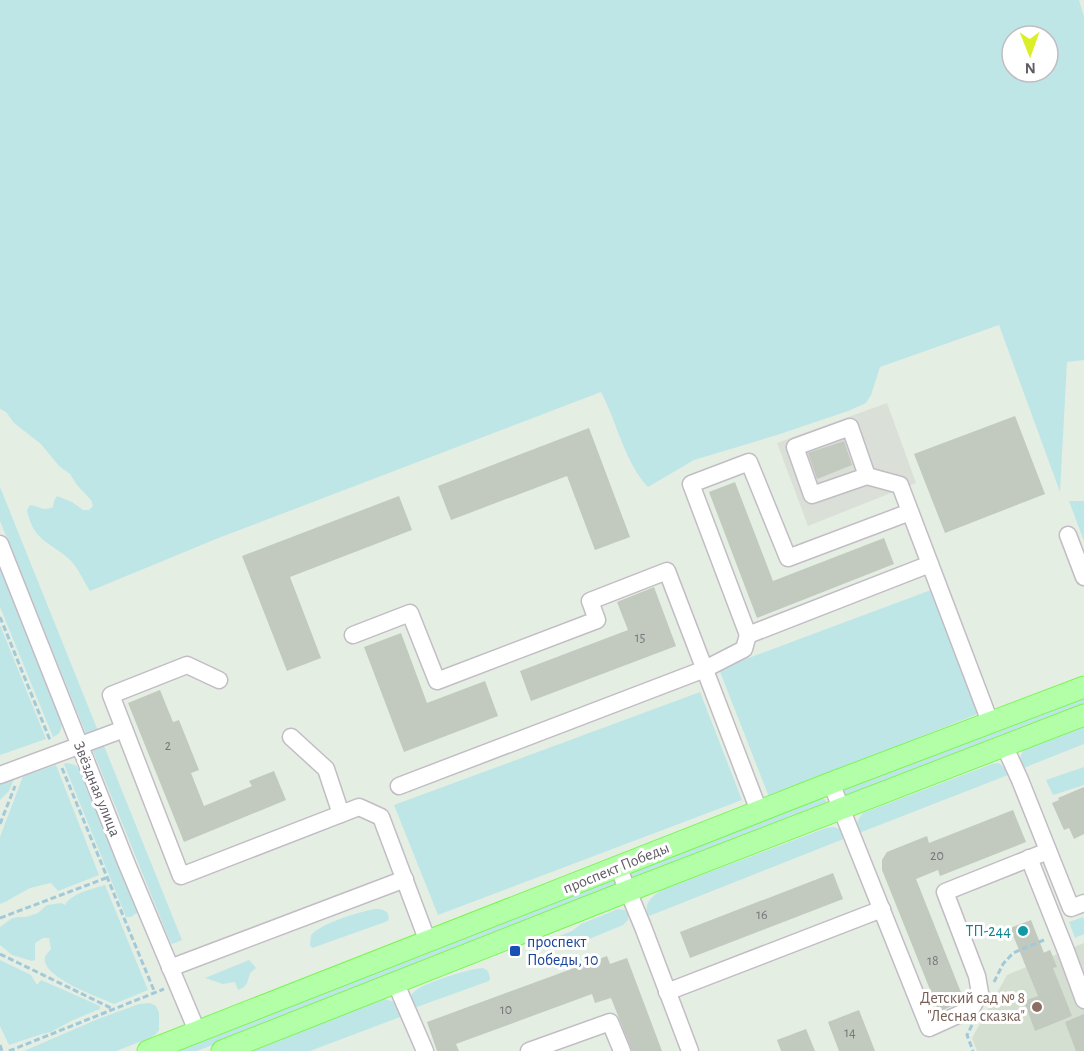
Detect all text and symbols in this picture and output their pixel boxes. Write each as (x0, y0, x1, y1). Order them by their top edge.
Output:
north arrow (1000, 24, 1060, 84)
text: N (1025, 60, 1036, 76)
house number: 15 (635, 631, 645, 645)
street label: Звёздная улица (70, 739, 123, 839)
house number: 2 (165, 739, 171, 753)
street label: проспект Победы (561, 839, 671, 897)
house number: 20 (930, 849, 944, 863)
house number: 16 (756, 908, 768, 922)
place label: ТП-244 (966, 923, 1011, 939)
marker: ТП-244 (1016, 924, 1030, 938)
place label: проспект Победы, 10 (527, 934, 598, 968)
marker: проспект Победы, 10 (508, 944, 522, 958)
house number: 18 (927, 954, 939, 968)
place label: Детский сад № 8 "Лесная сказка" (920, 990, 1025, 1024)
marker: Детский сад № 8 "Лесная сказка" (1030, 1000, 1044, 1014)
house number: 10 (500, 1003, 512, 1017)
house number: 14 (844, 1026, 856, 1040)

